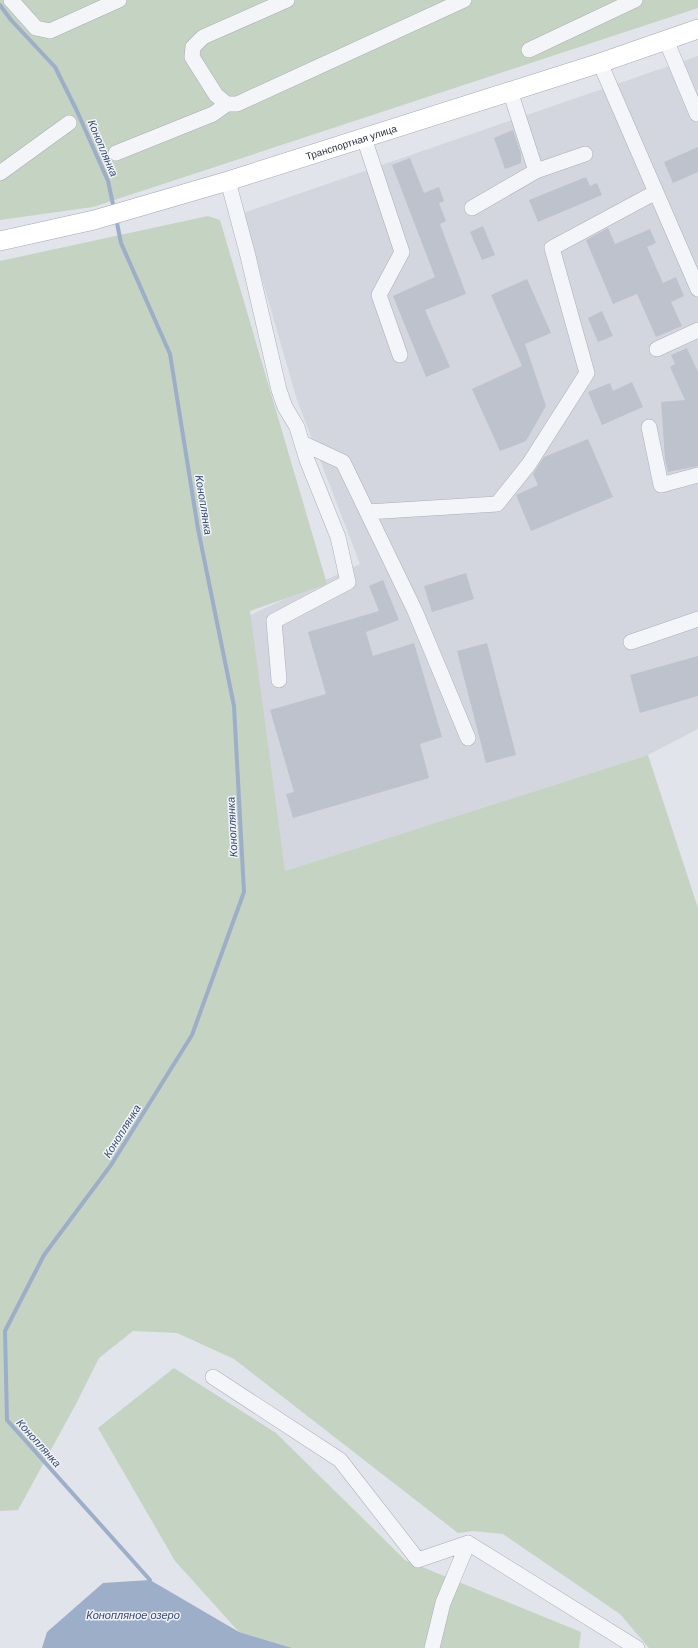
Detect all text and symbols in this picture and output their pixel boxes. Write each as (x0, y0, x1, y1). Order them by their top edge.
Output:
water label: Коноплянка (86, 118, 120, 178)
street label: Транспортная улица (304, 122, 398, 162)
water label: Коноплянка (193, 474, 215, 536)
water label: Коноплянка (224, 797, 240, 857)
water label: Коноплянка (101, 1102, 143, 1160)
water label: Коноплянка (14, 1417, 64, 1469)
water label: Конопляное озеро (86, 1609, 180, 1621)

